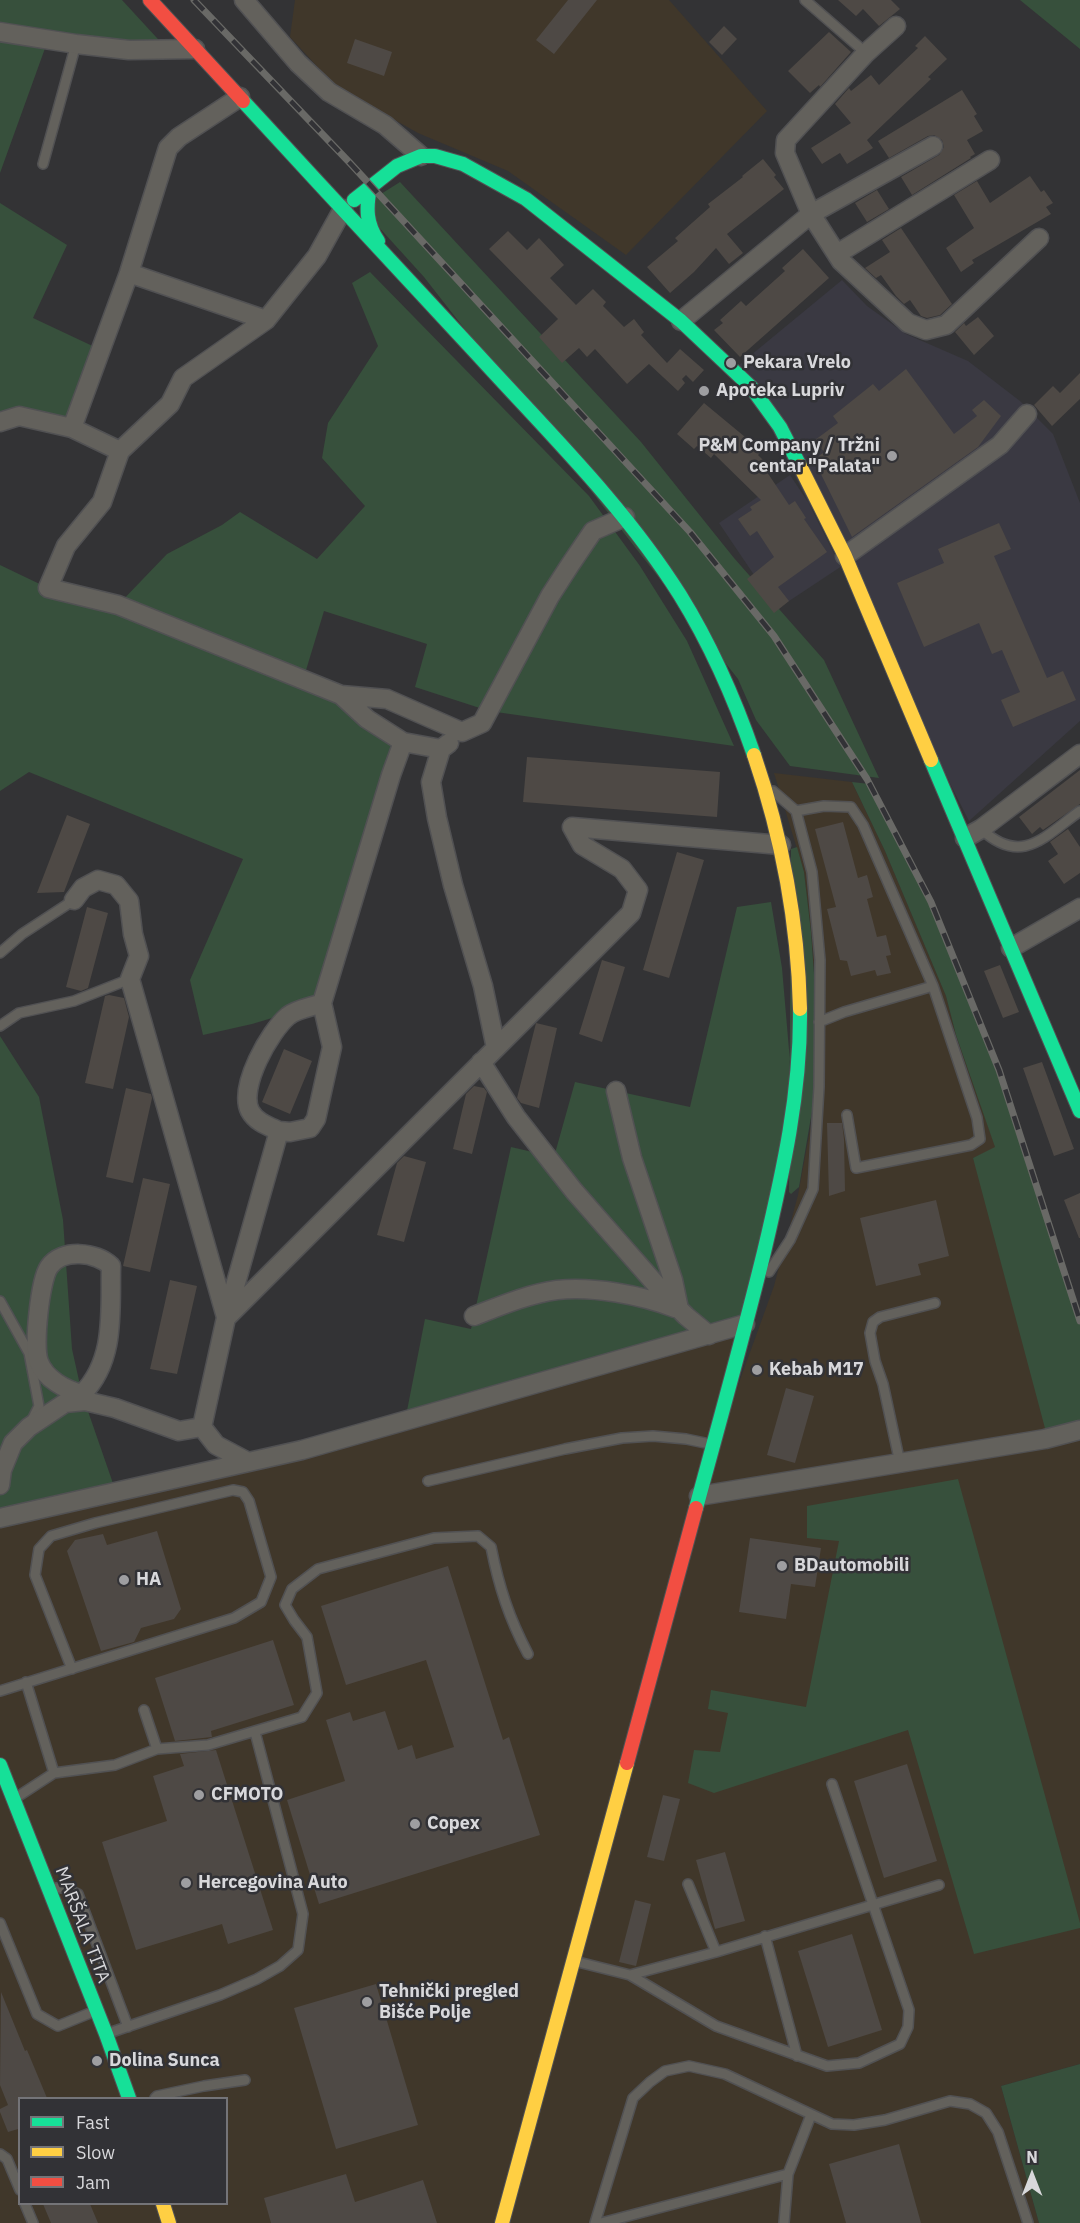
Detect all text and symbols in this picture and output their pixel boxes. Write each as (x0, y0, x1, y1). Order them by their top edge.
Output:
place label: Pekara Vrelo (743, 352, 851, 374)
marker: Pekara Vrelo (724, 356, 738, 370)
place label: Apoteka Lupriv (716, 380, 844, 402)
marker: Apoteka Lupriv (697, 384, 711, 398)
place label: P&M Company / Tržni centar "Palata" (698, 435, 880, 478)
marker: P&M Company / Tržni centar "Palata" (885, 449, 899, 463)
place label: Kebab M17 (769, 1359, 864, 1381)
marker: Kebab M17 (750, 1363, 764, 1377)
place label: BDautomobili (794, 1555, 909, 1577)
marker: BDautomobili (775, 1559, 789, 1573)
place label: HA (136, 1569, 161, 1591)
marker: HA (117, 1573, 131, 1587)
place label: CFMOTO (211, 1784, 283, 1806)
marker: CFMOTO (192, 1788, 206, 1802)
place label: Copex (427, 1813, 480, 1835)
marker: Copex (408, 1817, 422, 1831)
street label: MARŠALA TITA (50, 1864, 114, 1986)
place label: Hercegovina Auto (198, 1872, 348, 1894)
marker: Hercegovina Auto (179, 1876, 193, 1890)
place label: Tehnički pregled Bišće Polje (379, 1981, 519, 2024)
marker: Tehnički pregled Bišće Polje (360, 1995, 374, 2009)
place label: Dolina Sunca (109, 2050, 220, 2072)
marker: Dolina Sunca (90, 2054, 104, 2068)
legend (18, 2097, 228, 2205)
text: Fast (76, 2111, 110, 2134)
text: Slow (76, 2141, 115, 2164)
north arrow (1002, 2145, 1062, 2205)
text: N (1026, 2147, 1038, 2167)
text: Jam (76, 2171, 111, 2194)

